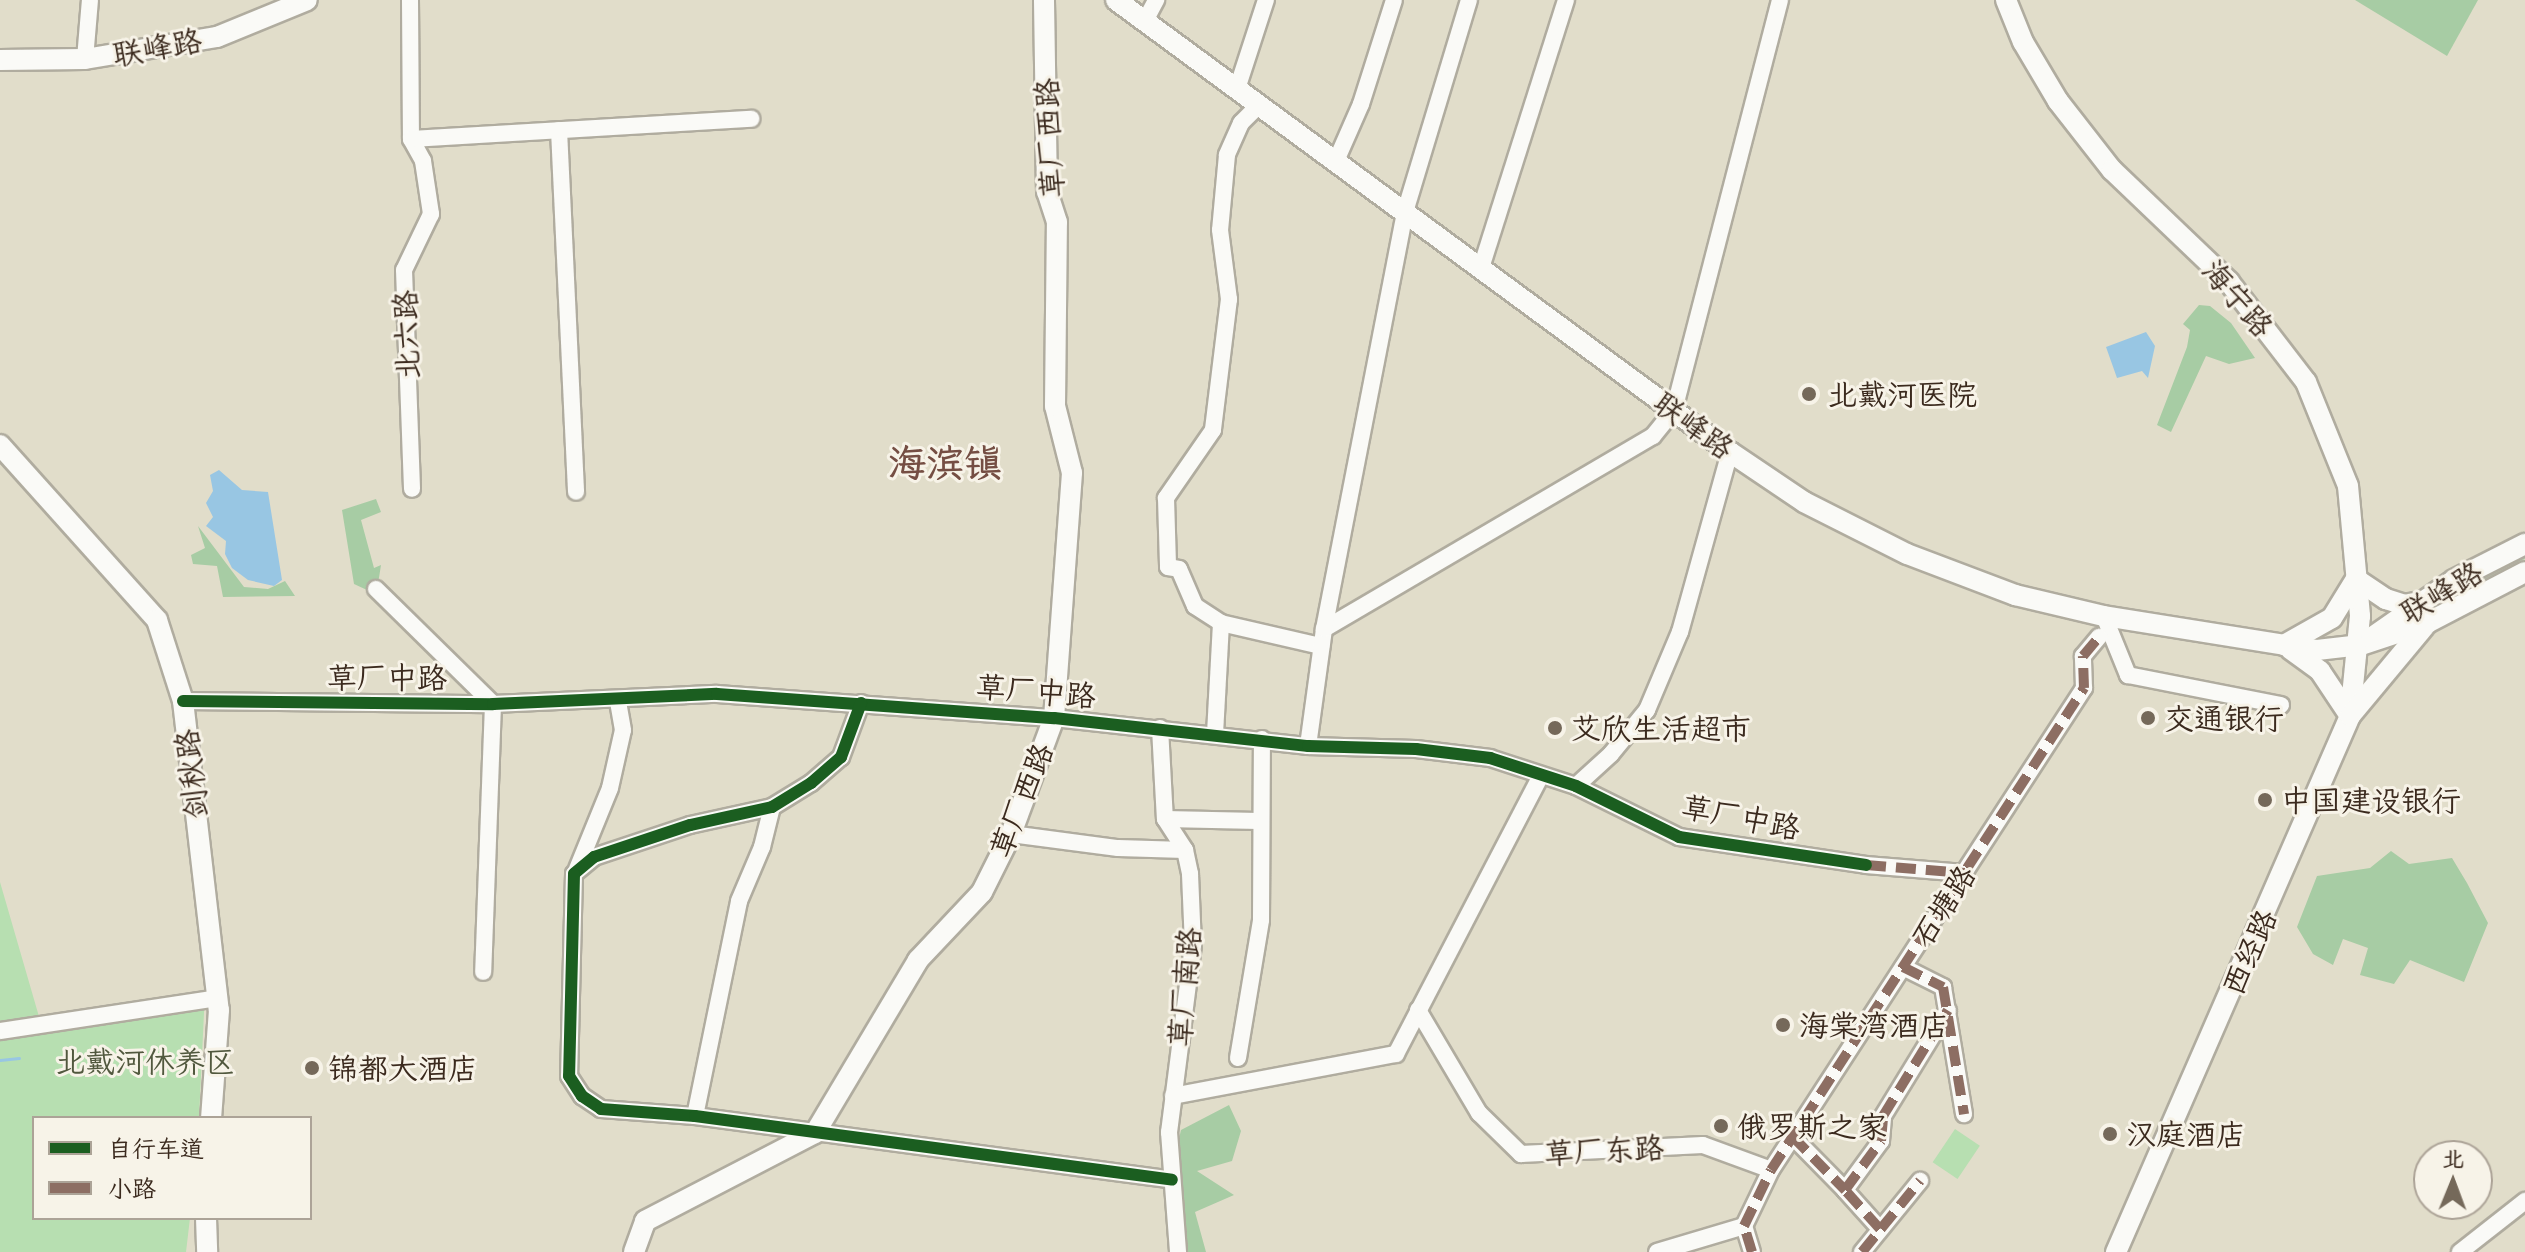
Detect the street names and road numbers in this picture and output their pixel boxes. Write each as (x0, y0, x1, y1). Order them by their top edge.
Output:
street label: 联峰路 (110, 21, 204, 73)
street label: 草厂西路 (1028, 77, 1070, 199)
street label: 海宁路 (2195, 252, 2281, 344)
street label: 北六路 (386, 289, 426, 381)
street label: 联峰路 (1647, 384, 1741, 466)
street label: 联峰路 (2393, 553, 2489, 631)
street label: 草厂中路 (327, 659, 447, 695)
street label: 草厂中路 (975, 668, 1097, 714)
street label: 剑秋路 (168, 727, 214, 821)
street label: 草厂西路 (982, 738, 1060, 862)
street label: 草厂中路 (1679, 788, 1803, 846)
street label: 石塘路 (1903, 858, 1983, 954)
street label: 西经路 (2214, 904, 2284, 1000)
street label: 草厂南路 (1161, 926, 1207, 1048)
street label: 草厂东路 (1543, 1129, 1665, 1171)

